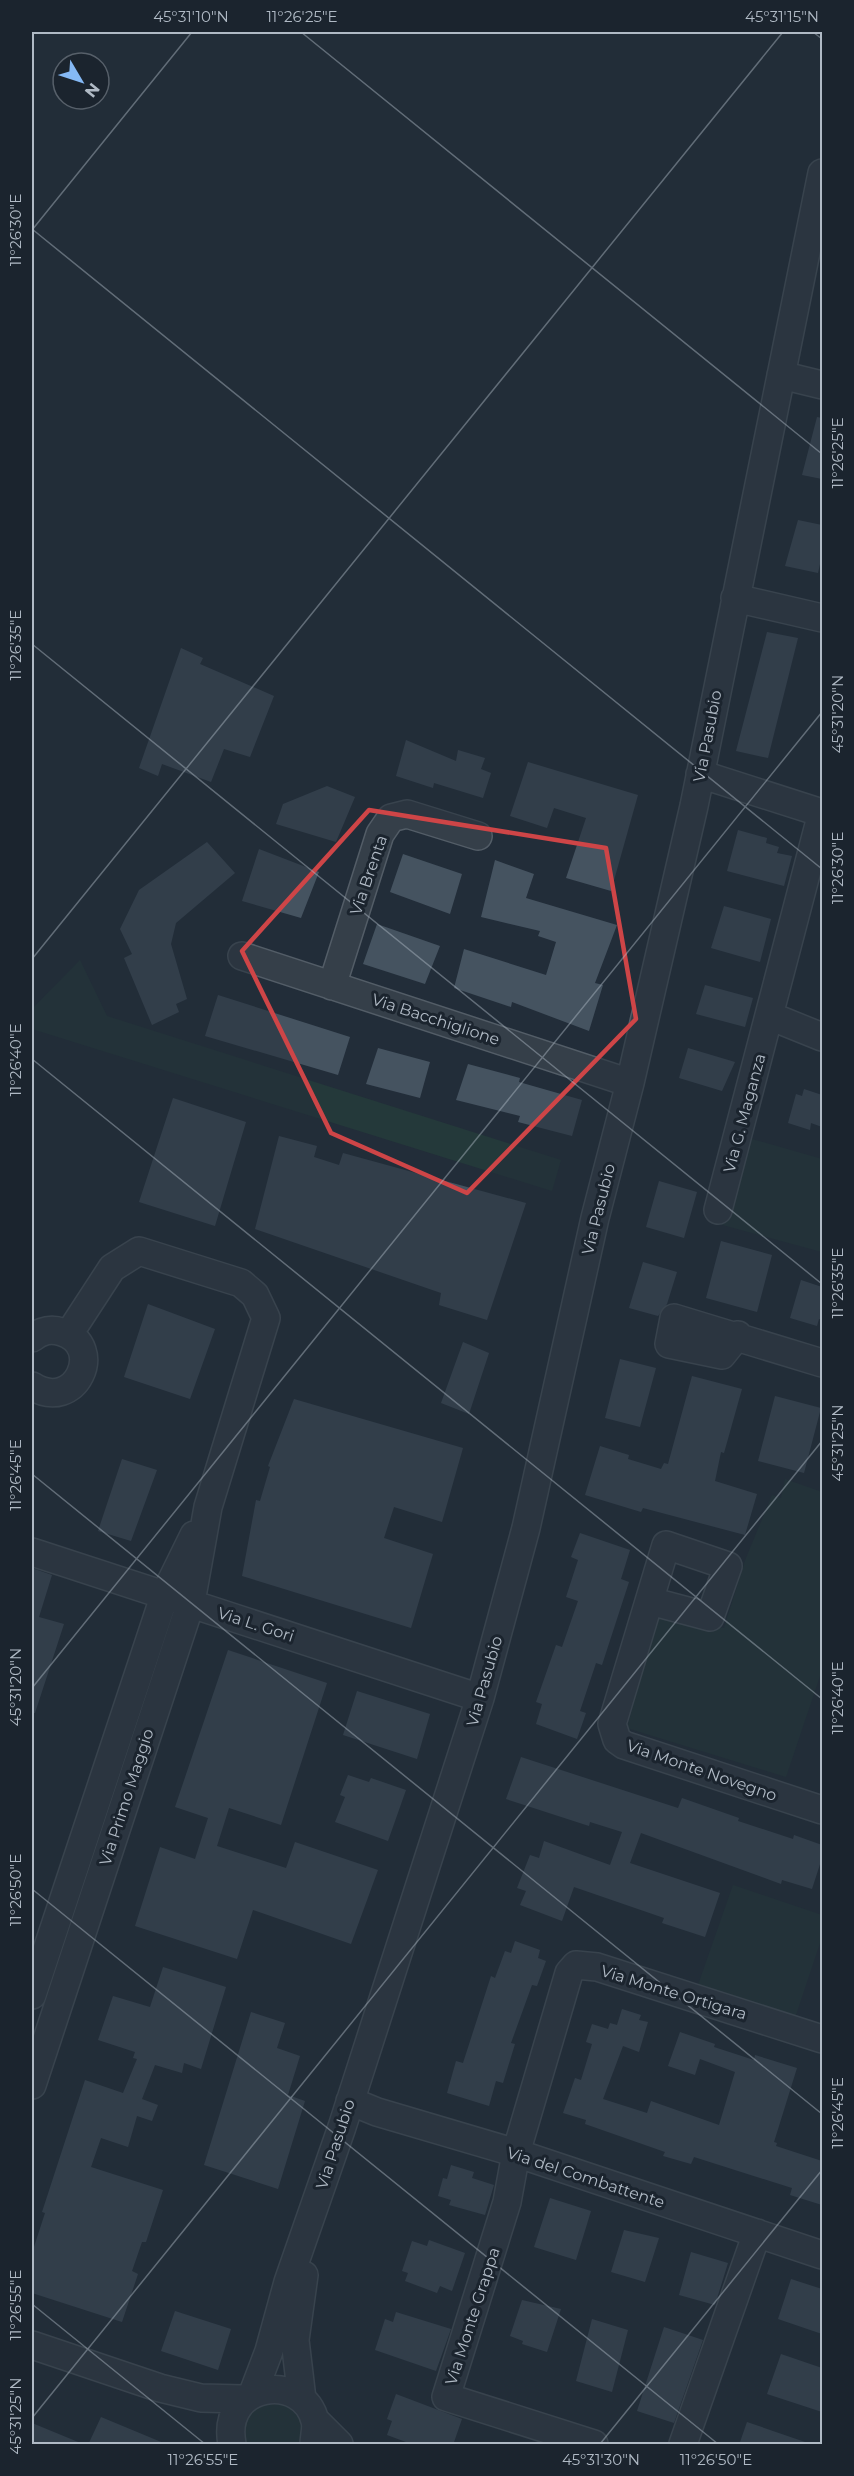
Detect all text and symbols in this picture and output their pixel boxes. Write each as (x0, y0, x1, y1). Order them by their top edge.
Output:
text: 45°31'10"N (153, 7, 229, 26)
text: 11°26'25"E (266, 7, 338, 26)
text: 45°31'15"N (745, 7, 819, 26)
north arrow (51, 51, 111, 111)
text: N (81, 79, 104, 101)
text: 11°26'30"E (6, 194, 25, 266)
text: 11°26'25"E (828, 417, 847, 489)
text: 11°26'35"E (6, 610, 25, 680)
text: 45°31'20"N (828, 675, 847, 753)
street label: Via Pasubio (689, 689, 726, 784)
text: 11°26'30"E (828, 832, 847, 904)
street label: Via Brenta (346, 833, 391, 918)
street label: Via Bacchiglione (370, 990, 502, 1049)
text: 11°26'40"E (6, 1023, 25, 1097)
street label: Via G. Maganza (719, 1052, 770, 1175)
street label: Via Pasubio (578, 1162, 619, 1257)
text: 11°26'35"E (828, 1248, 847, 1318)
text: 45°31'25"N (828, 1405, 847, 1481)
text: 11°26'45"E (6, 1439, 25, 1511)
street label: Via L. Gori (215, 1603, 296, 1646)
street label: Via Pasubio (462, 1634, 506, 1729)
text: 45°31'20"N (6, 1648, 25, 1726)
text: 11°26'40"E (828, 1661, 847, 1735)
street label: Via Primo Maggio (95, 1726, 158, 1868)
street label: Via Monte Novegno (624, 1736, 779, 1805)
text: 11°26'50"E (6, 1854, 25, 1926)
street label: Via Monte Ortigara (599, 1961, 749, 2024)
text: 11°26'45"E (828, 2077, 847, 2149)
street label: Via Pasubio (312, 2097, 359, 2191)
street label: Via del Combattente (505, 2143, 667, 2212)
street label: Via Monte Grappa (441, 2245, 504, 2387)
text: 11°26'55"E (6, 2270, 25, 2340)
text: 45°31'25"N (6, 2378, 25, 2454)
text: 11°26'55"E (168, 2450, 238, 2469)
text: 45°31'30"N (562, 2450, 640, 2469)
text: 11°26'50"E (680, 2450, 752, 2469)

